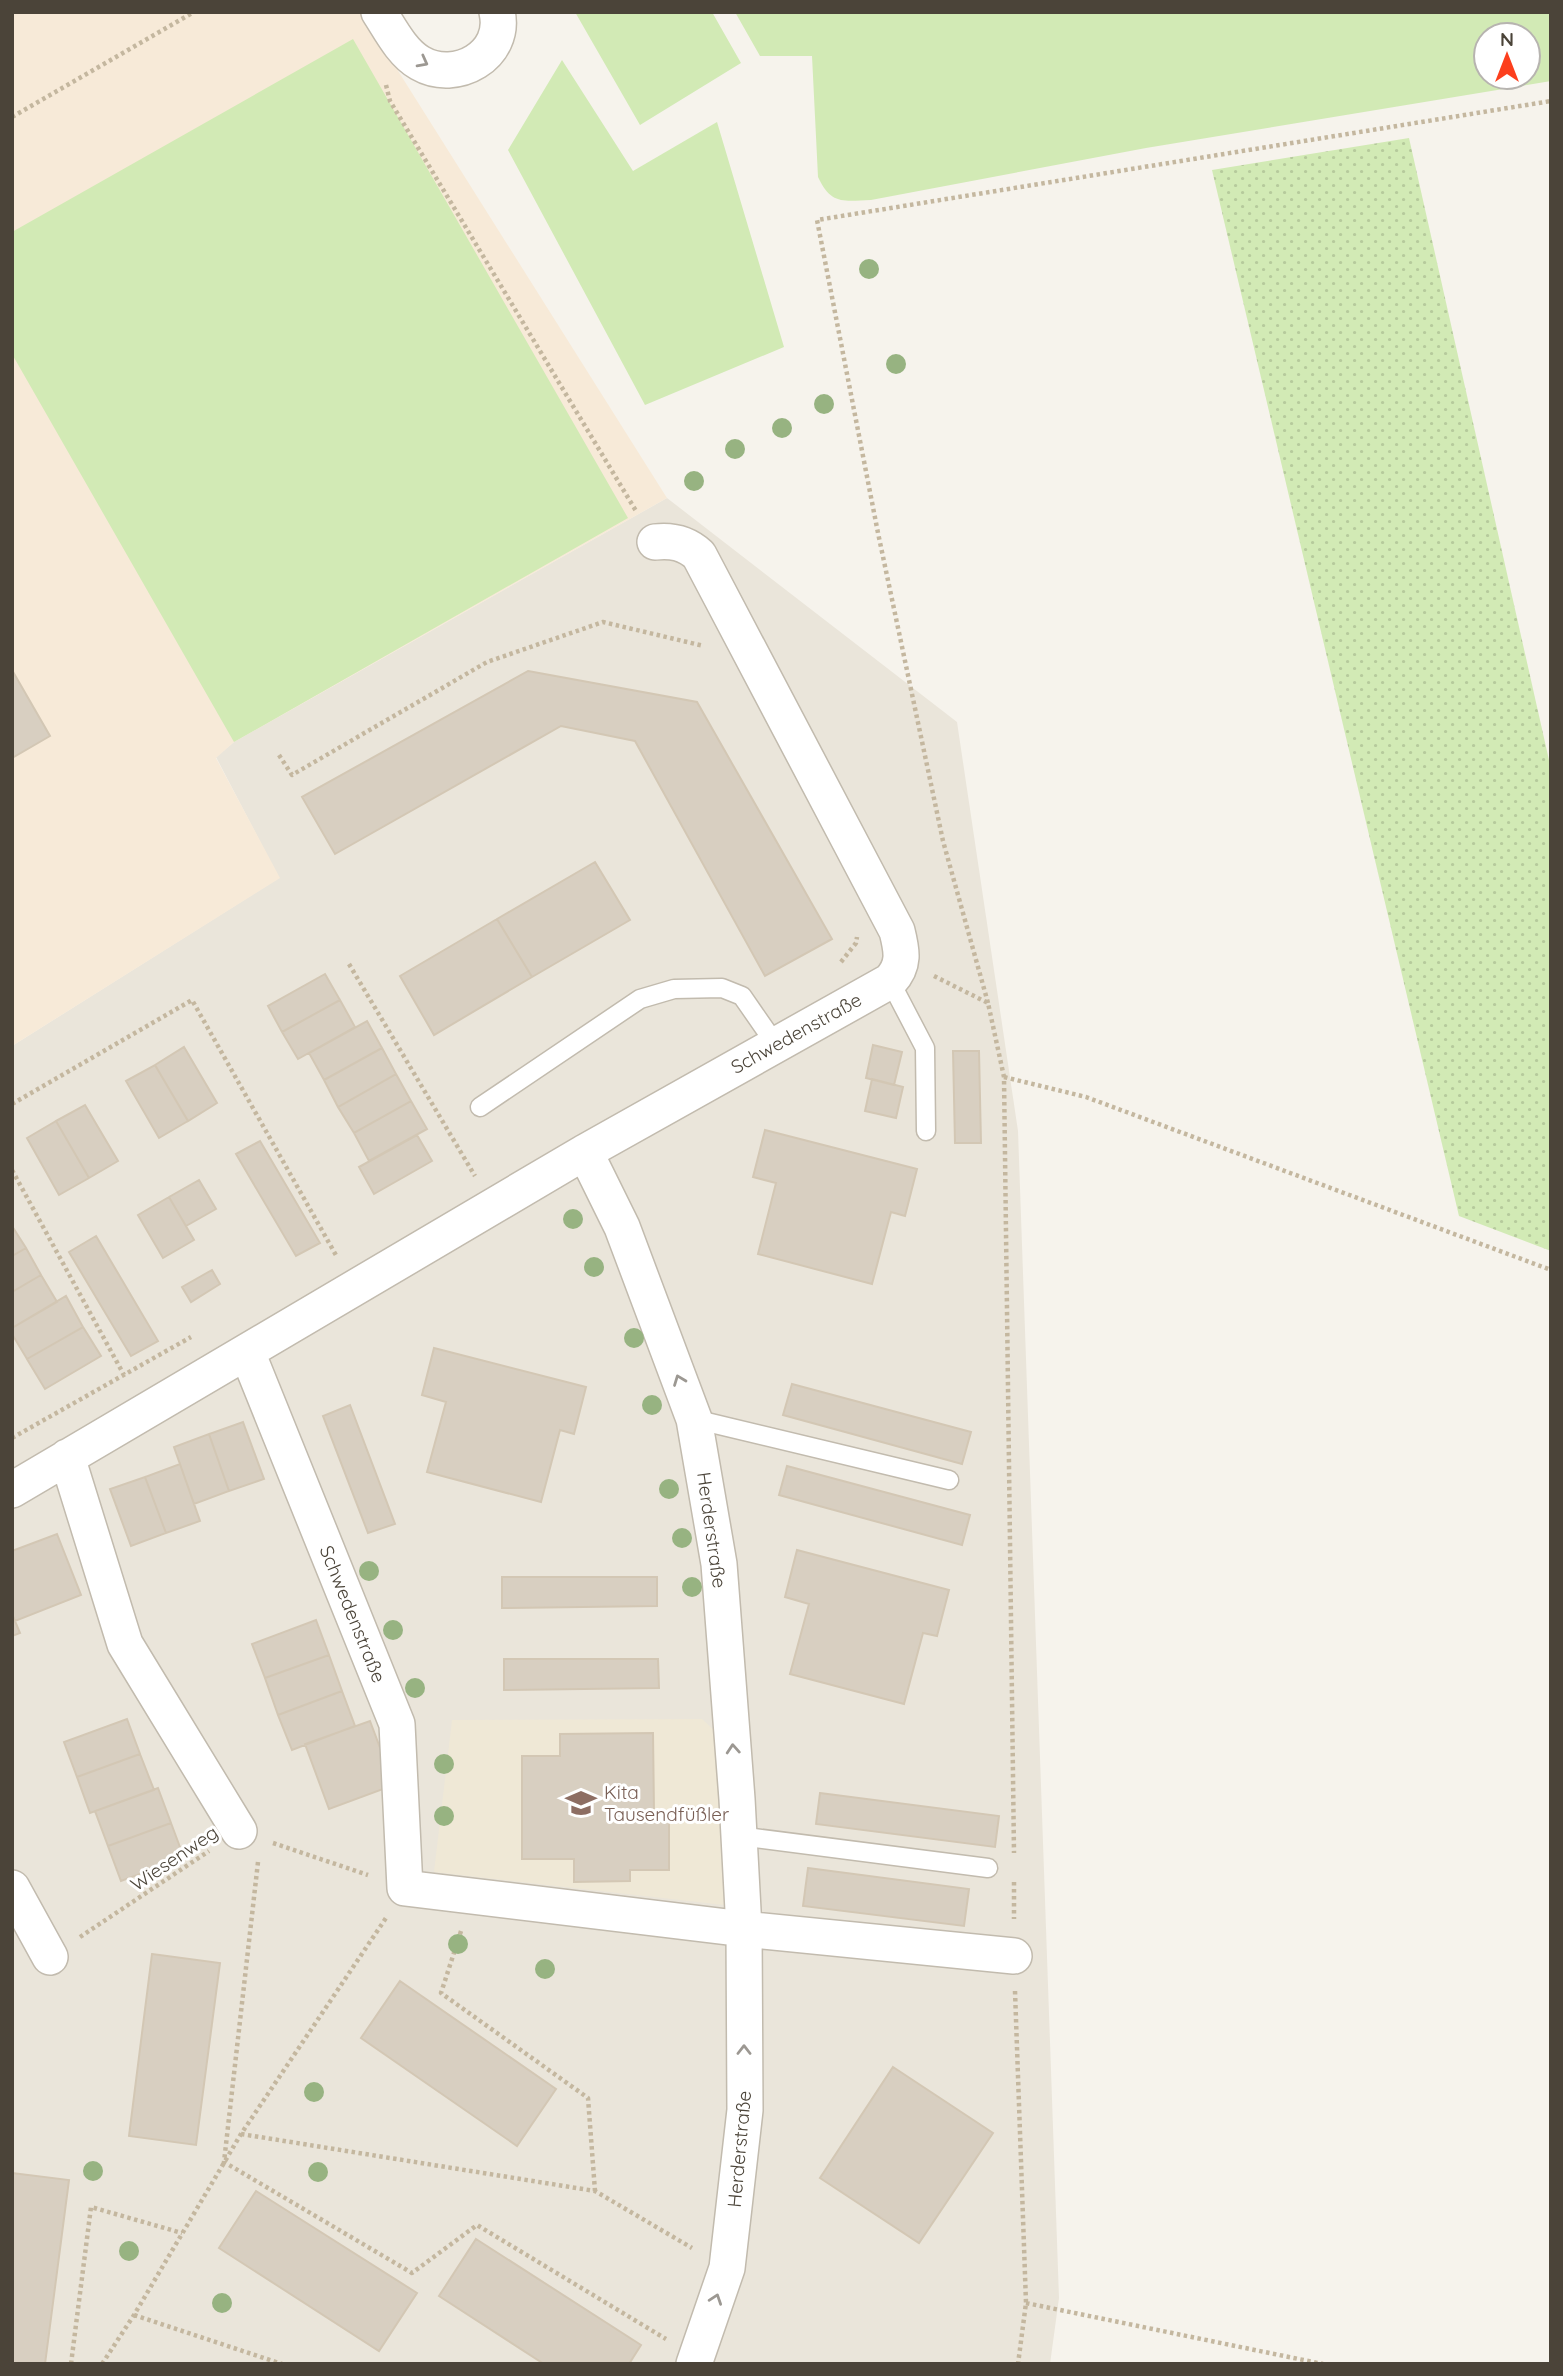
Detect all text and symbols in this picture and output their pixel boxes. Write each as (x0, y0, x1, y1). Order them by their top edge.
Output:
north arrow (1472, 21, 1542, 91)
text: N (1500, 27, 1514, 51)
one-way arrow (416, 54, 429, 67)
street label: Schwedenstraße (726, 987, 866, 1079)
one-way arrow (674, 1374, 688, 1386)
street label: Herderstraße (692, 1470, 732, 1590)
street label: Schwedenstraße (315, 1542, 391, 1686)
one-way arrow (726, 1743, 741, 1754)
place label: Kita Tausendfüßler (604, 1780, 730, 1826)
school or university icon: Kita Tausendfüßler (564, 1786, 598, 1820)
street label: Wiesenweg (126, 1820, 222, 1896)
one-way arrow (736, 2044, 752, 2055)
street label: Herderstraße (722, 2090, 756, 2208)
one-way arrow (708, 2293, 722, 2306)

